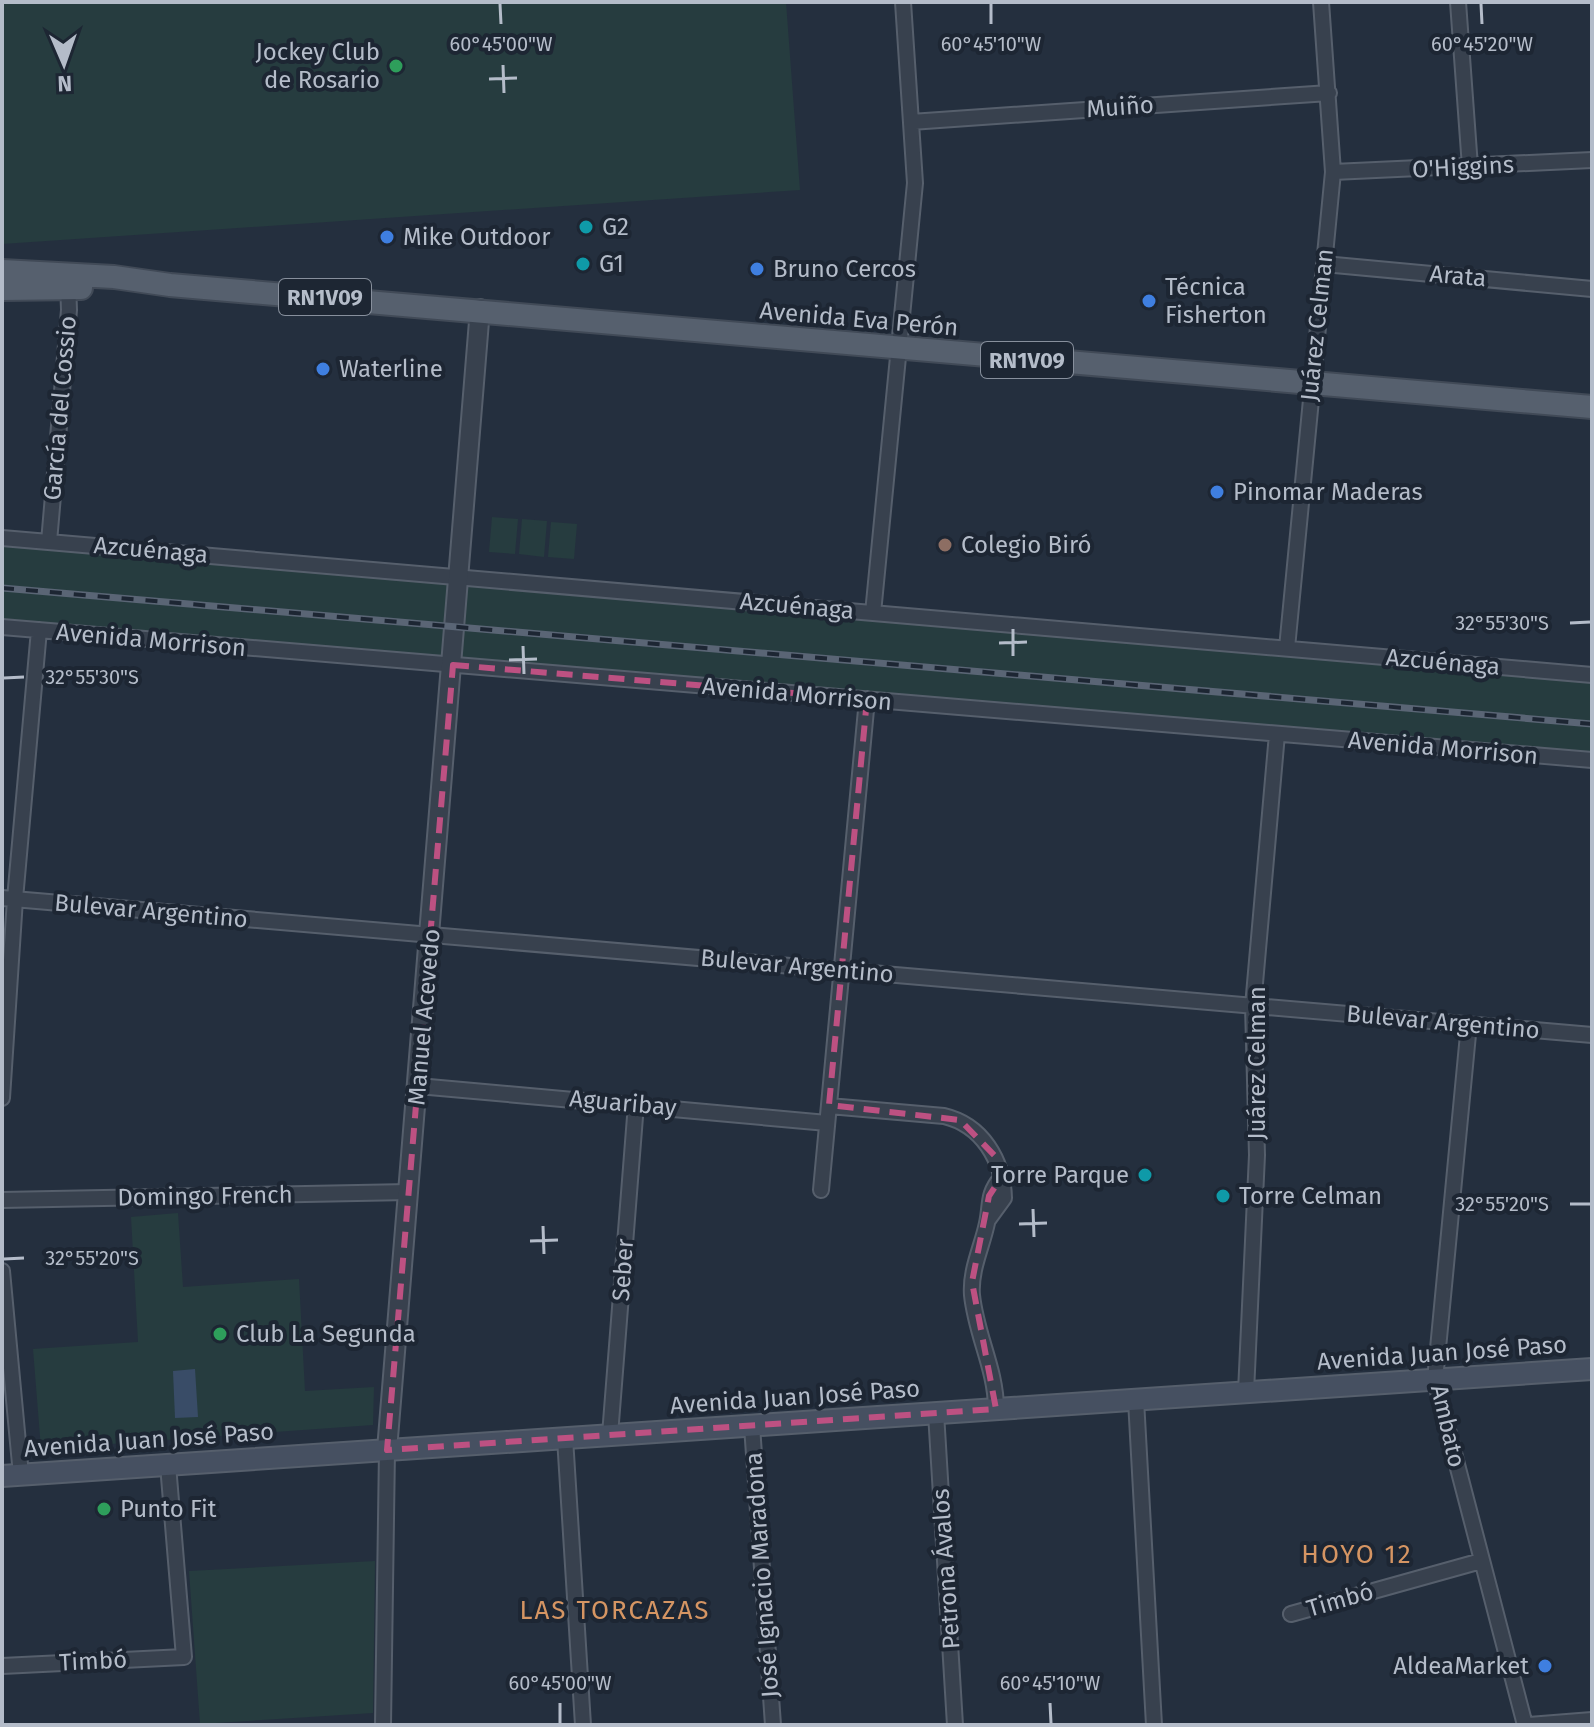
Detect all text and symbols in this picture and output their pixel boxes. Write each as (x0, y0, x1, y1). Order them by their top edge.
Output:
north arrow (24, 24, 104, 104)
text: 60°45'00"W (450, 32, 553, 56)
text: 60°45'10"W (941, 32, 1042, 56)
text: 60°45'20"W (1431, 32, 1533, 56)
place label: Jockey Club de Rosario (256, 38, 380, 94)
marker: Jockey Club de Rosario (387, 57, 405, 75)
text: N (57, 70, 72, 97)
street label: Muiño (1085, 91, 1155, 123)
street label: O'Higgins (1411, 150, 1515, 184)
place label: G2 (602, 213, 629, 241)
marker: G2 (577, 218, 595, 236)
place label: Mike Outdoor (403, 223, 551, 251)
marker: Mike Outdoor (378, 228, 396, 246)
street label: Juárez Celman (1295, 247, 1339, 403)
place label: G1 (599, 250, 624, 278)
marker: G1 (574, 255, 592, 273)
place label: Bruno Cercos (773, 255, 916, 283)
marker: Bruno Cercos (748, 260, 766, 278)
street label: Arata (1428, 260, 1488, 292)
place label: Técnica Fisherton (1165, 273, 1267, 329)
road number: RN1V09 (279, 279, 371, 315)
marker: Técnica Fisherton (1140, 292, 1158, 310)
street label: Avenida Eva Perón (759, 296, 959, 342)
street label: García del Cossio (38, 315, 82, 501)
road number: RN1V09 (981, 342, 1073, 378)
place label: Waterline (339, 355, 443, 383)
marker: Waterline (314, 360, 332, 378)
place label: Pinomar Maderas (1233, 478, 1423, 506)
marker: Pinomar Maderas (1208, 483, 1226, 501)
street label: Azcuénaga (93, 531, 209, 569)
place label: Colegio Biró (961, 531, 1092, 559)
marker: Colegio Biró (936, 536, 954, 554)
street label: Azcuénaga (739, 587, 855, 625)
text: 32°55'30"S (1455, 611, 1549, 635)
street label: Avenida Morrison (55, 618, 247, 662)
street label: Azcuénaga (1385, 643, 1501, 681)
text: 32°55'30"S (45, 665, 139, 689)
street label: Avenida Morrison (701, 672, 893, 716)
street label: Avenida Morrison (1347, 726, 1539, 770)
street label: Bulevar Argentino (53, 889, 249, 933)
street label: Manuel Acevedo (402, 928, 446, 1106)
street label: Bulevar Argentino (699, 944, 895, 988)
street label: Juárez Celman (1243, 986, 1271, 1140)
street label: Bulevar Argentino (1345, 1000, 1541, 1044)
street label: Aguaribay (568, 1084, 678, 1122)
place label: Torre Parque (991, 1161, 1129, 1189)
marker: Torre Parque (1136, 1166, 1154, 1184)
street label: Domingo French (117, 1180, 293, 1212)
place label: Torre Celman (1239, 1182, 1382, 1210)
marker: Torre Celman (1214, 1187, 1232, 1205)
text: 32°55'20"S (1455, 1192, 1549, 1216)
street label: Seber (607, 1237, 639, 1302)
text: 32°55'20"S (45, 1246, 139, 1270)
place label: Club La Segunda (236, 1320, 416, 1348)
marker: Club La Segunda (211, 1325, 229, 1343)
street label: Avenida Juan José Paso (1316, 1330, 1568, 1376)
street label: Avenida Juan José Paso (669, 1374, 921, 1420)
street label: Ambato (1425, 1382, 1471, 1470)
street label: Avenida Juan José Paso (23, 1417, 275, 1463)
street label: José Ignacio Maradona (739, 1451, 785, 1699)
street label: Petrona Ávalos (925, 1488, 966, 1650)
place label: Punto Fit (120, 1495, 217, 1523)
marker: Punto Fit (95, 1500, 113, 1518)
district label: HOYO 12 (1301, 1539, 1413, 1570)
street label: Timbó (1303, 1577, 1377, 1623)
district label: LAS TORCAZAS (519, 1595, 711, 1626)
street label: Timbó (58, 1645, 128, 1677)
place label: AldeaMarket (1393, 1652, 1529, 1680)
marker: AldeaMarket (1536, 1657, 1554, 1675)
text: 60°45'00"W (509, 1671, 612, 1695)
text: 60°45'10"W (1000, 1671, 1101, 1695)

